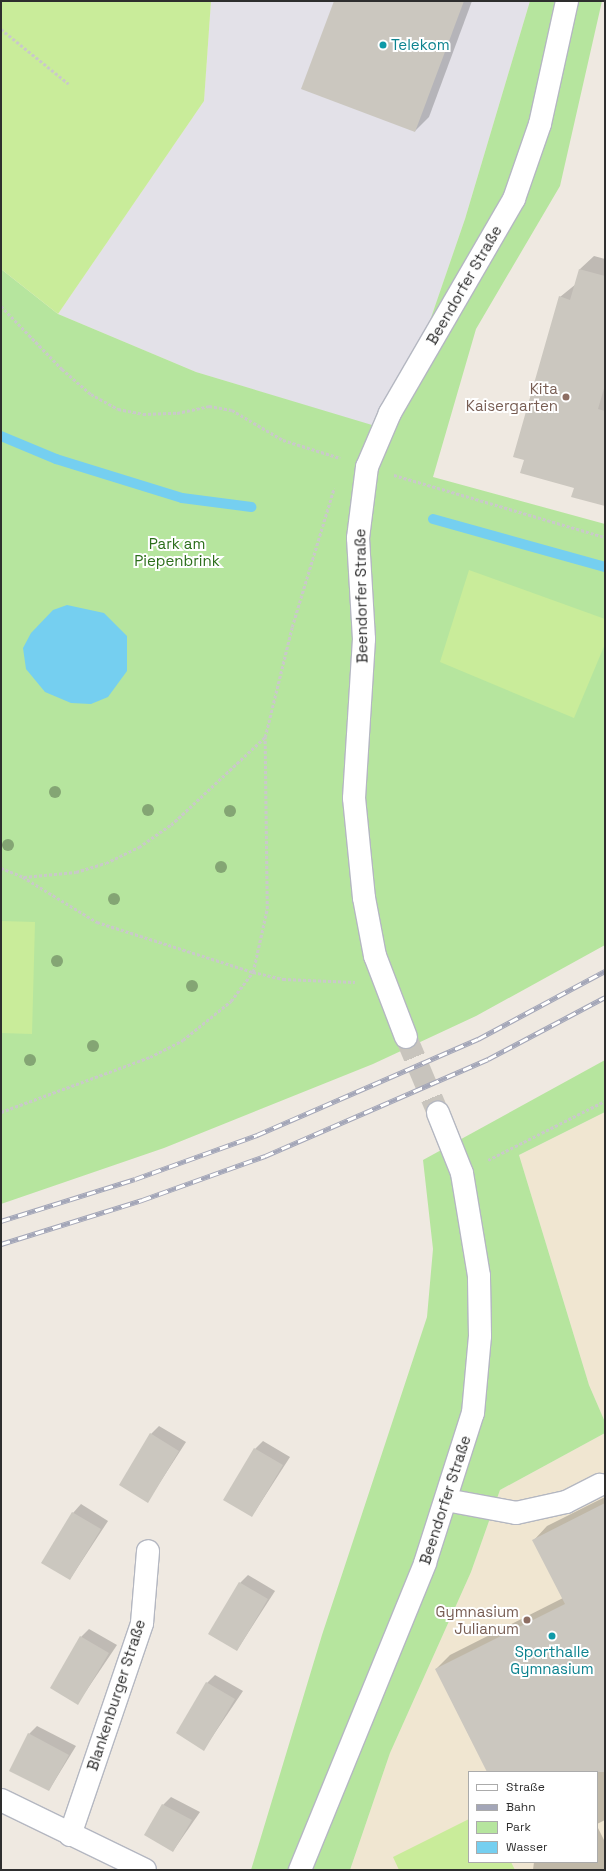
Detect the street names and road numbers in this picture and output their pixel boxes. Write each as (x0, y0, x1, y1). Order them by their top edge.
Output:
street label: Beendorfer Straße (423, 222, 505, 348)
street label: Beendorfer Straße (351, 529, 371, 663)
street label: Beendorfer Straße (416, 1433, 474, 1567)
street label: Blankenburger Straße (83, 1617, 149, 1773)

